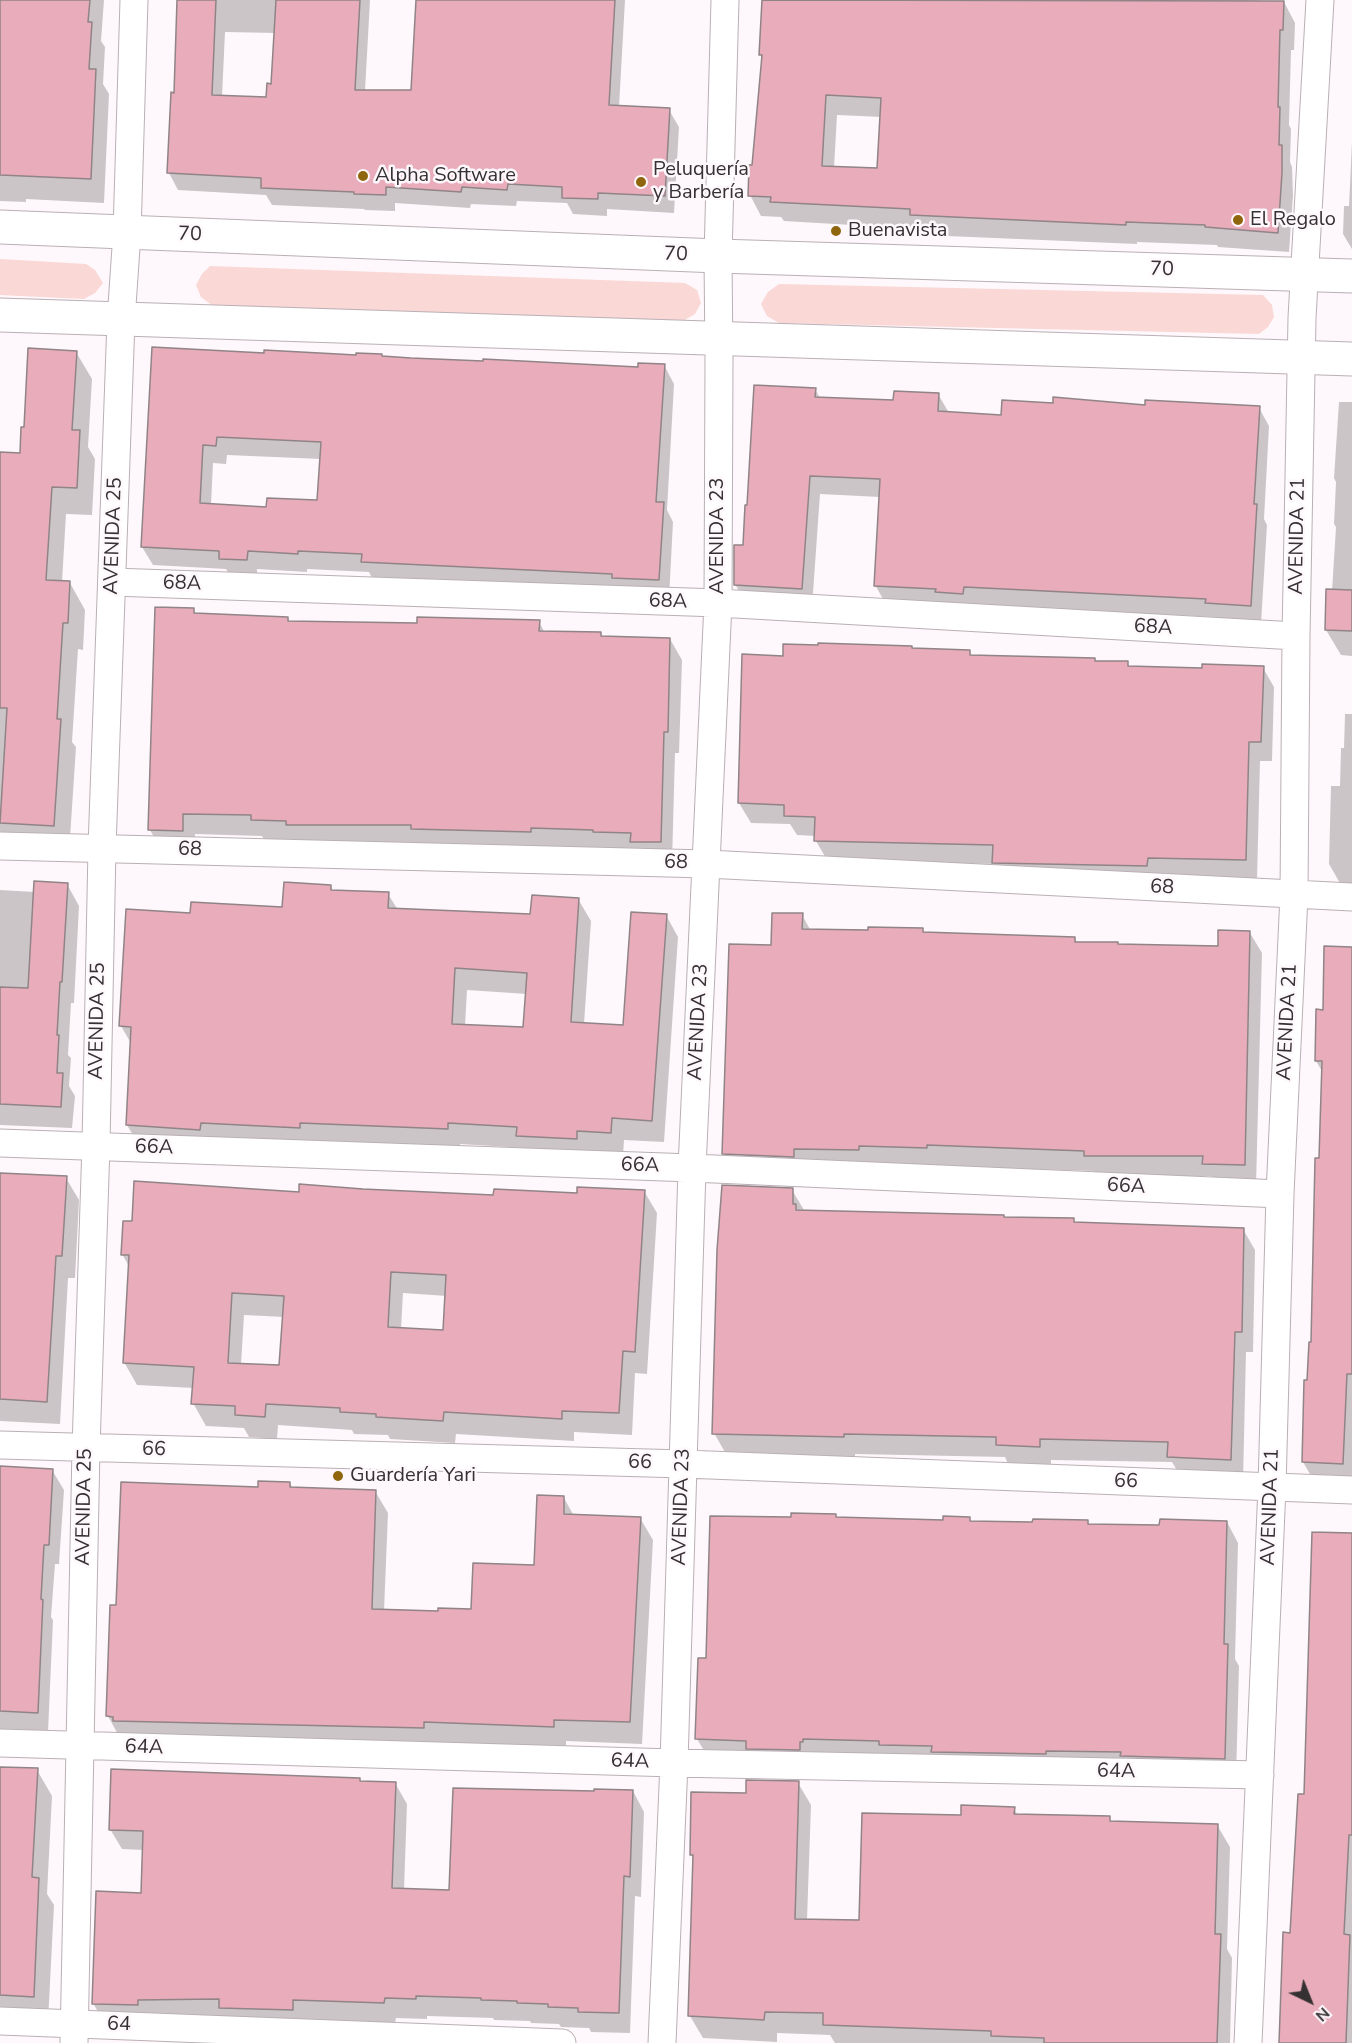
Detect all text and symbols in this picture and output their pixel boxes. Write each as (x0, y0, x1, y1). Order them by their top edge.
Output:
place label: Peluquería y Barbería (653, 158, 749, 205)
place label: Alpha Software (375, 164, 516, 188)
marker: Alpha Software (356, 169, 370, 183)
marker: Peluquería y Barbería (634, 175, 648, 189)
place label: El Regalo (1250, 208, 1336, 232)
marker: El Regalo (1231, 213, 1245, 227)
place label: Buenavista (848, 219, 947, 243)
street label: 70 (178, 223, 202, 247)
marker: Buenavista (829, 224, 843, 238)
street label: 70 (664, 243, 688, 267)
street label: 70 (1150, 258, 1174, 282)
street label: AVENIDA 25 (100, 477, 128, 595)
street label: AVENIDA 23 (706, 477, 730, 595)
street label: AVENIDA 21 (1285, 477, 1311, 595)
street label: 68A (162, 571, 202, 597)
street label: 68A (648, 589, 688, 615)
street label: 68A (1133, 615, 1173, 641)
street label: 68 (178, 838, 202, 862)
street label: 68 (664, 851, 688, 875)
street label: 68 (1149, 875, 1175, 901)
street label: AVENIDA 25 (85, 962, 111, 1080)
street label: AVENIDA 23 (684, 963, 714, 1081)
street label: AVENIDA 21 (1273, 963, 1303, 1081)
street label: 66A (134, 1135, 174, 1161)
street label: 66A (620, 1153, 660, 1179)
street label: 66A (1106, 1174, 1146, 1200)
street label: 66 (142, 1438, 166, 1462)
street label: AVENIDA 25 (72, 1448, 98, 1566)
street label: AVENIDA 23 (668, 1448, 696, 1566)
street label: AVENIDA 21 (1257, 1448, 1285, 1566)
street label: 66 (628, 1451, 652, 1475)
place label: Guardería Yari (350, 1464, 476, 1488)
marker: Guardería Yari (331, 1469, 345, 1483)
street label: 66 (1114, 1470, 1138, 1494)
street label: 64A (124, 1735, 164, 1761)
street label: 64A (610, 1749, 650, 1775)
street label: 64A (1097, 1760, 1135, 1784)
north arrow (1280, 1971, 1340, 2031)
text: N (1310, 2002, 1334, 2026)
street label: 64 (107, 2013, 131, 2037)

